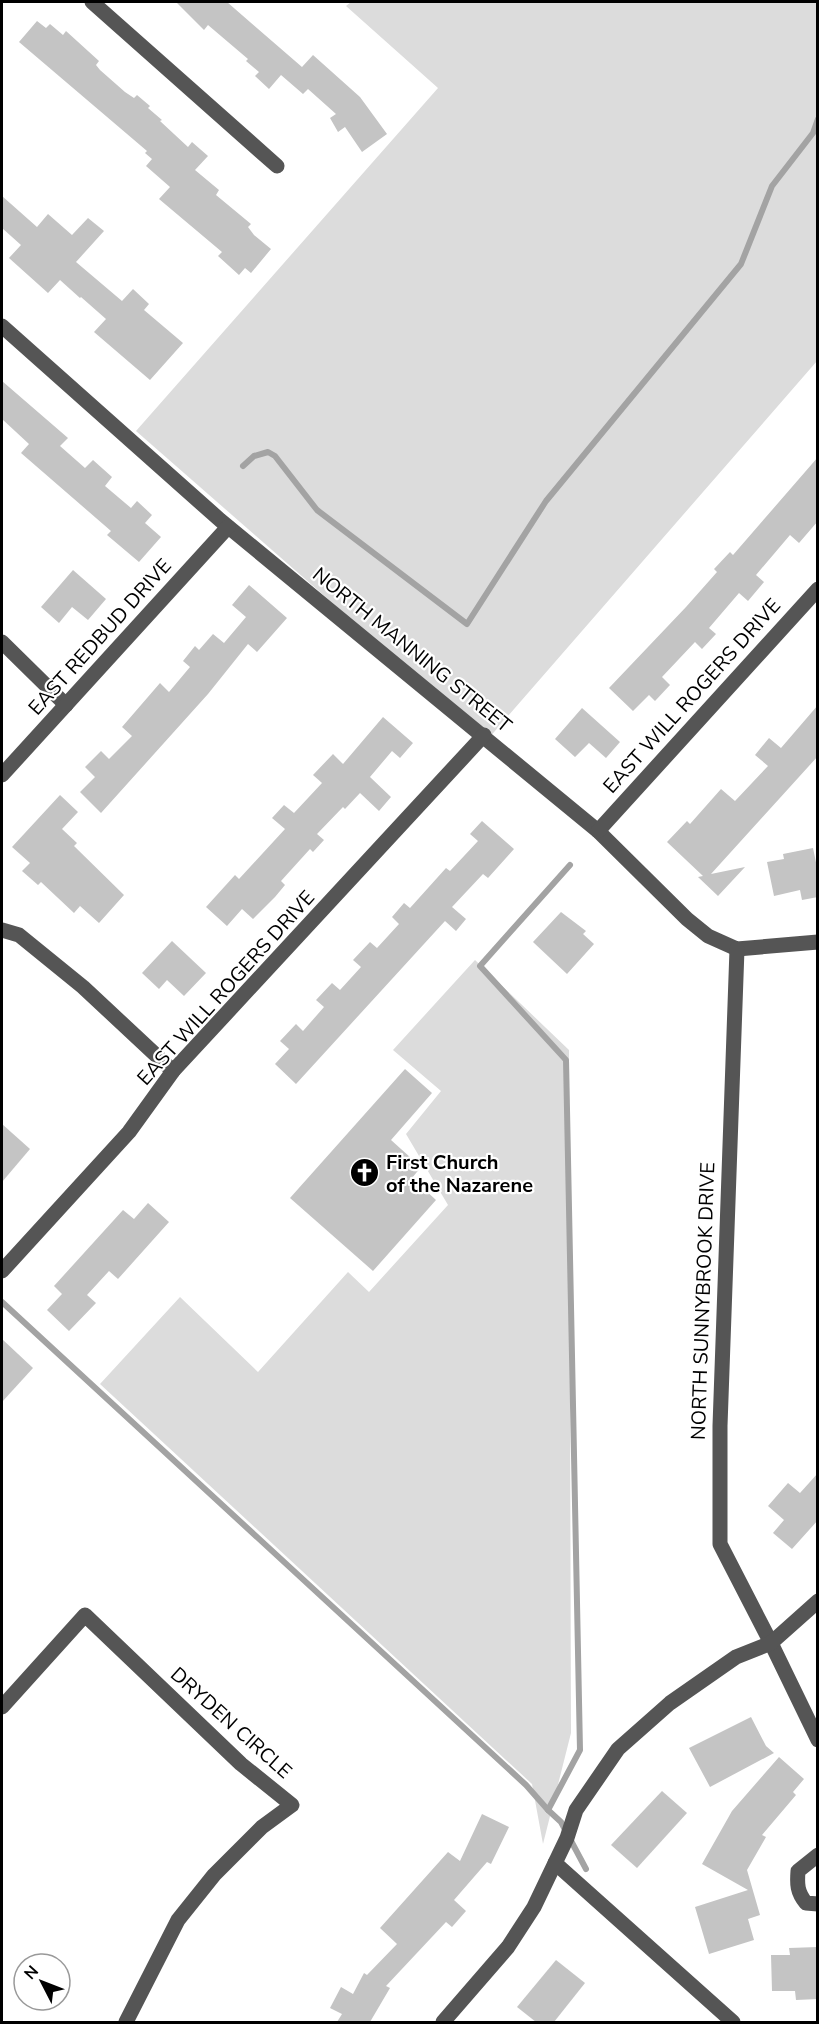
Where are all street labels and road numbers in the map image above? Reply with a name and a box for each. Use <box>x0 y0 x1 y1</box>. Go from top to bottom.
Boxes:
street label: EAST REDBUD DRIVE <box>22 553 178 721</box>
street label: NORTH MANNING STREET <box>307 561 517 739</box>
street label: EAST WILL ROGERS DRIVE <box>597 593 787 799</box>
street label: EAST WILL ROGERS DRIVE <box>131 885 321 1091</box>
street label: NORTH SUNNYBROOK DRIVE <box>685 1162 721 1440</box>
street label: DRYDEN CIRCLE <box>165 1661 297 1785</box>

